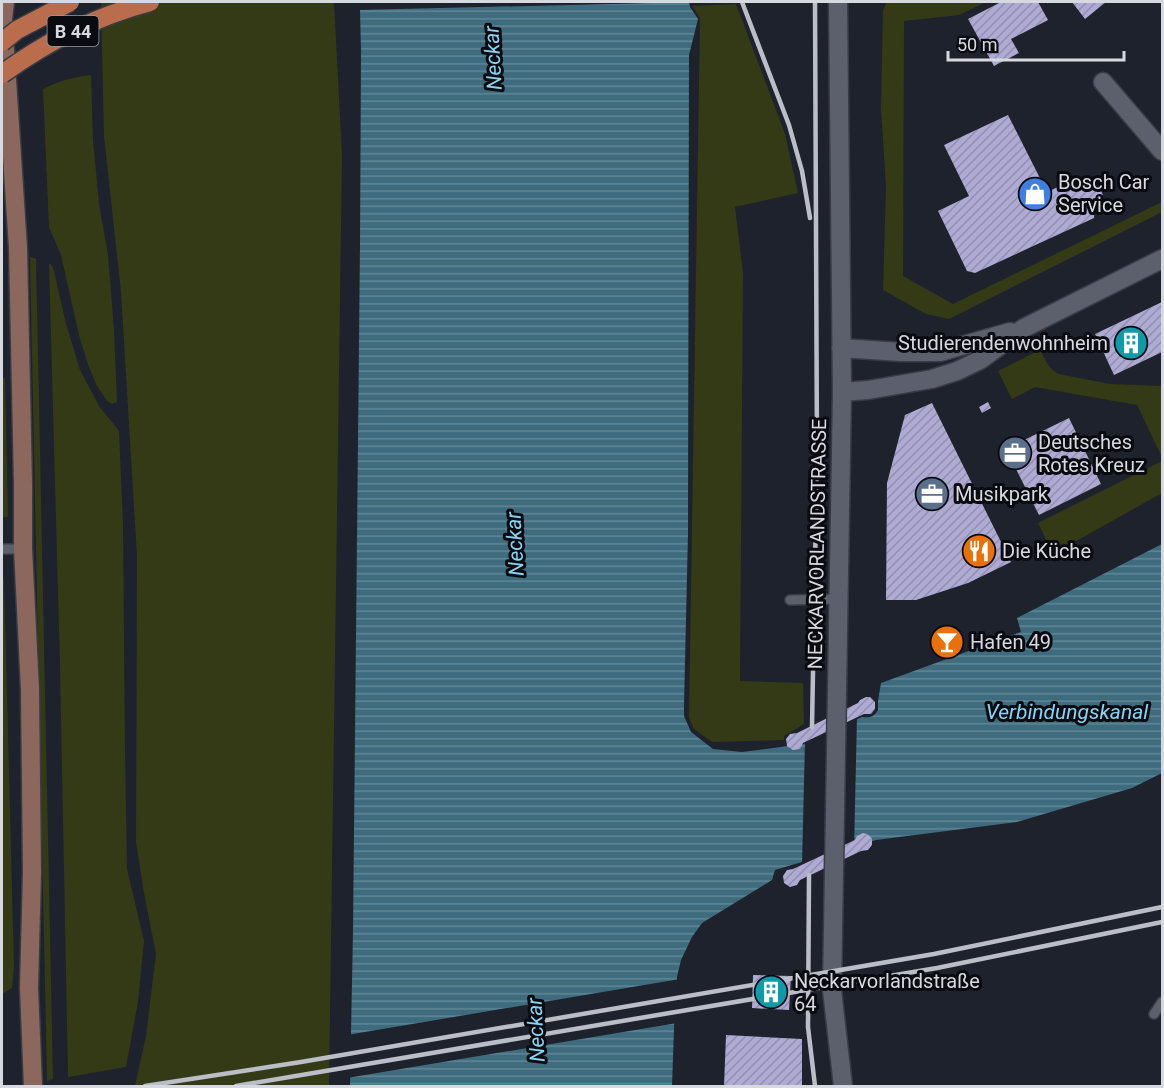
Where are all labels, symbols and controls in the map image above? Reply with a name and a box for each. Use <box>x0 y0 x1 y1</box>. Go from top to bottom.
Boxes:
road number: B 44 <box>48 16 98 46</box>
water label: Neckar <box>479 24 507 91</box>
scale bar <box>948 24 1124 62</box>
text: 50 m <box>957 34 997 55</box>
place label: Bosch Car Service <box>1058 170 1150 217</box>
shop icon: Bosch Car Service <box>1017 176 1053 212</box>
building icon: Studierendenwohnheim <box>1113 325 1149 361</box>
place label: Studierendenwohnheim <box>898 331 1108 355</box>
street label: NECKARVORLANDSTRASSE <box>803 418 831 670</box>
place label: Deutsches Rotes Kreuz <box>1038 430 1145 477</box>
office icon: Deutsches Rotes Kreuz <box>997 435 1033 471</box>
office icon: Musikpark <box>914 476 950 512</box>
place label: Musikpark <box>955 482 1049 506</box>
water label: Neckar <box>501 510 529 577</box>
restaurant icon: Die Küche <box>961 533 997 569</box>
place label: Die Küche <box>1002 539 1091 563</box>
bar icon: Hafen 49 <box>929 624 965 660</box>
place label: Hafen 49 <box>970 630 1051 654</box>
water label: Verbindungskanal <box>986 700 1149 724</box>
place label: Neckarvorlandstraße 64 <box>794 969 980 1016</box>
building icon: Neckarvorlandstraße 64 <box>753 974 789 1010</box>
water label: Neckar <box>522 996 550 1063</box>

